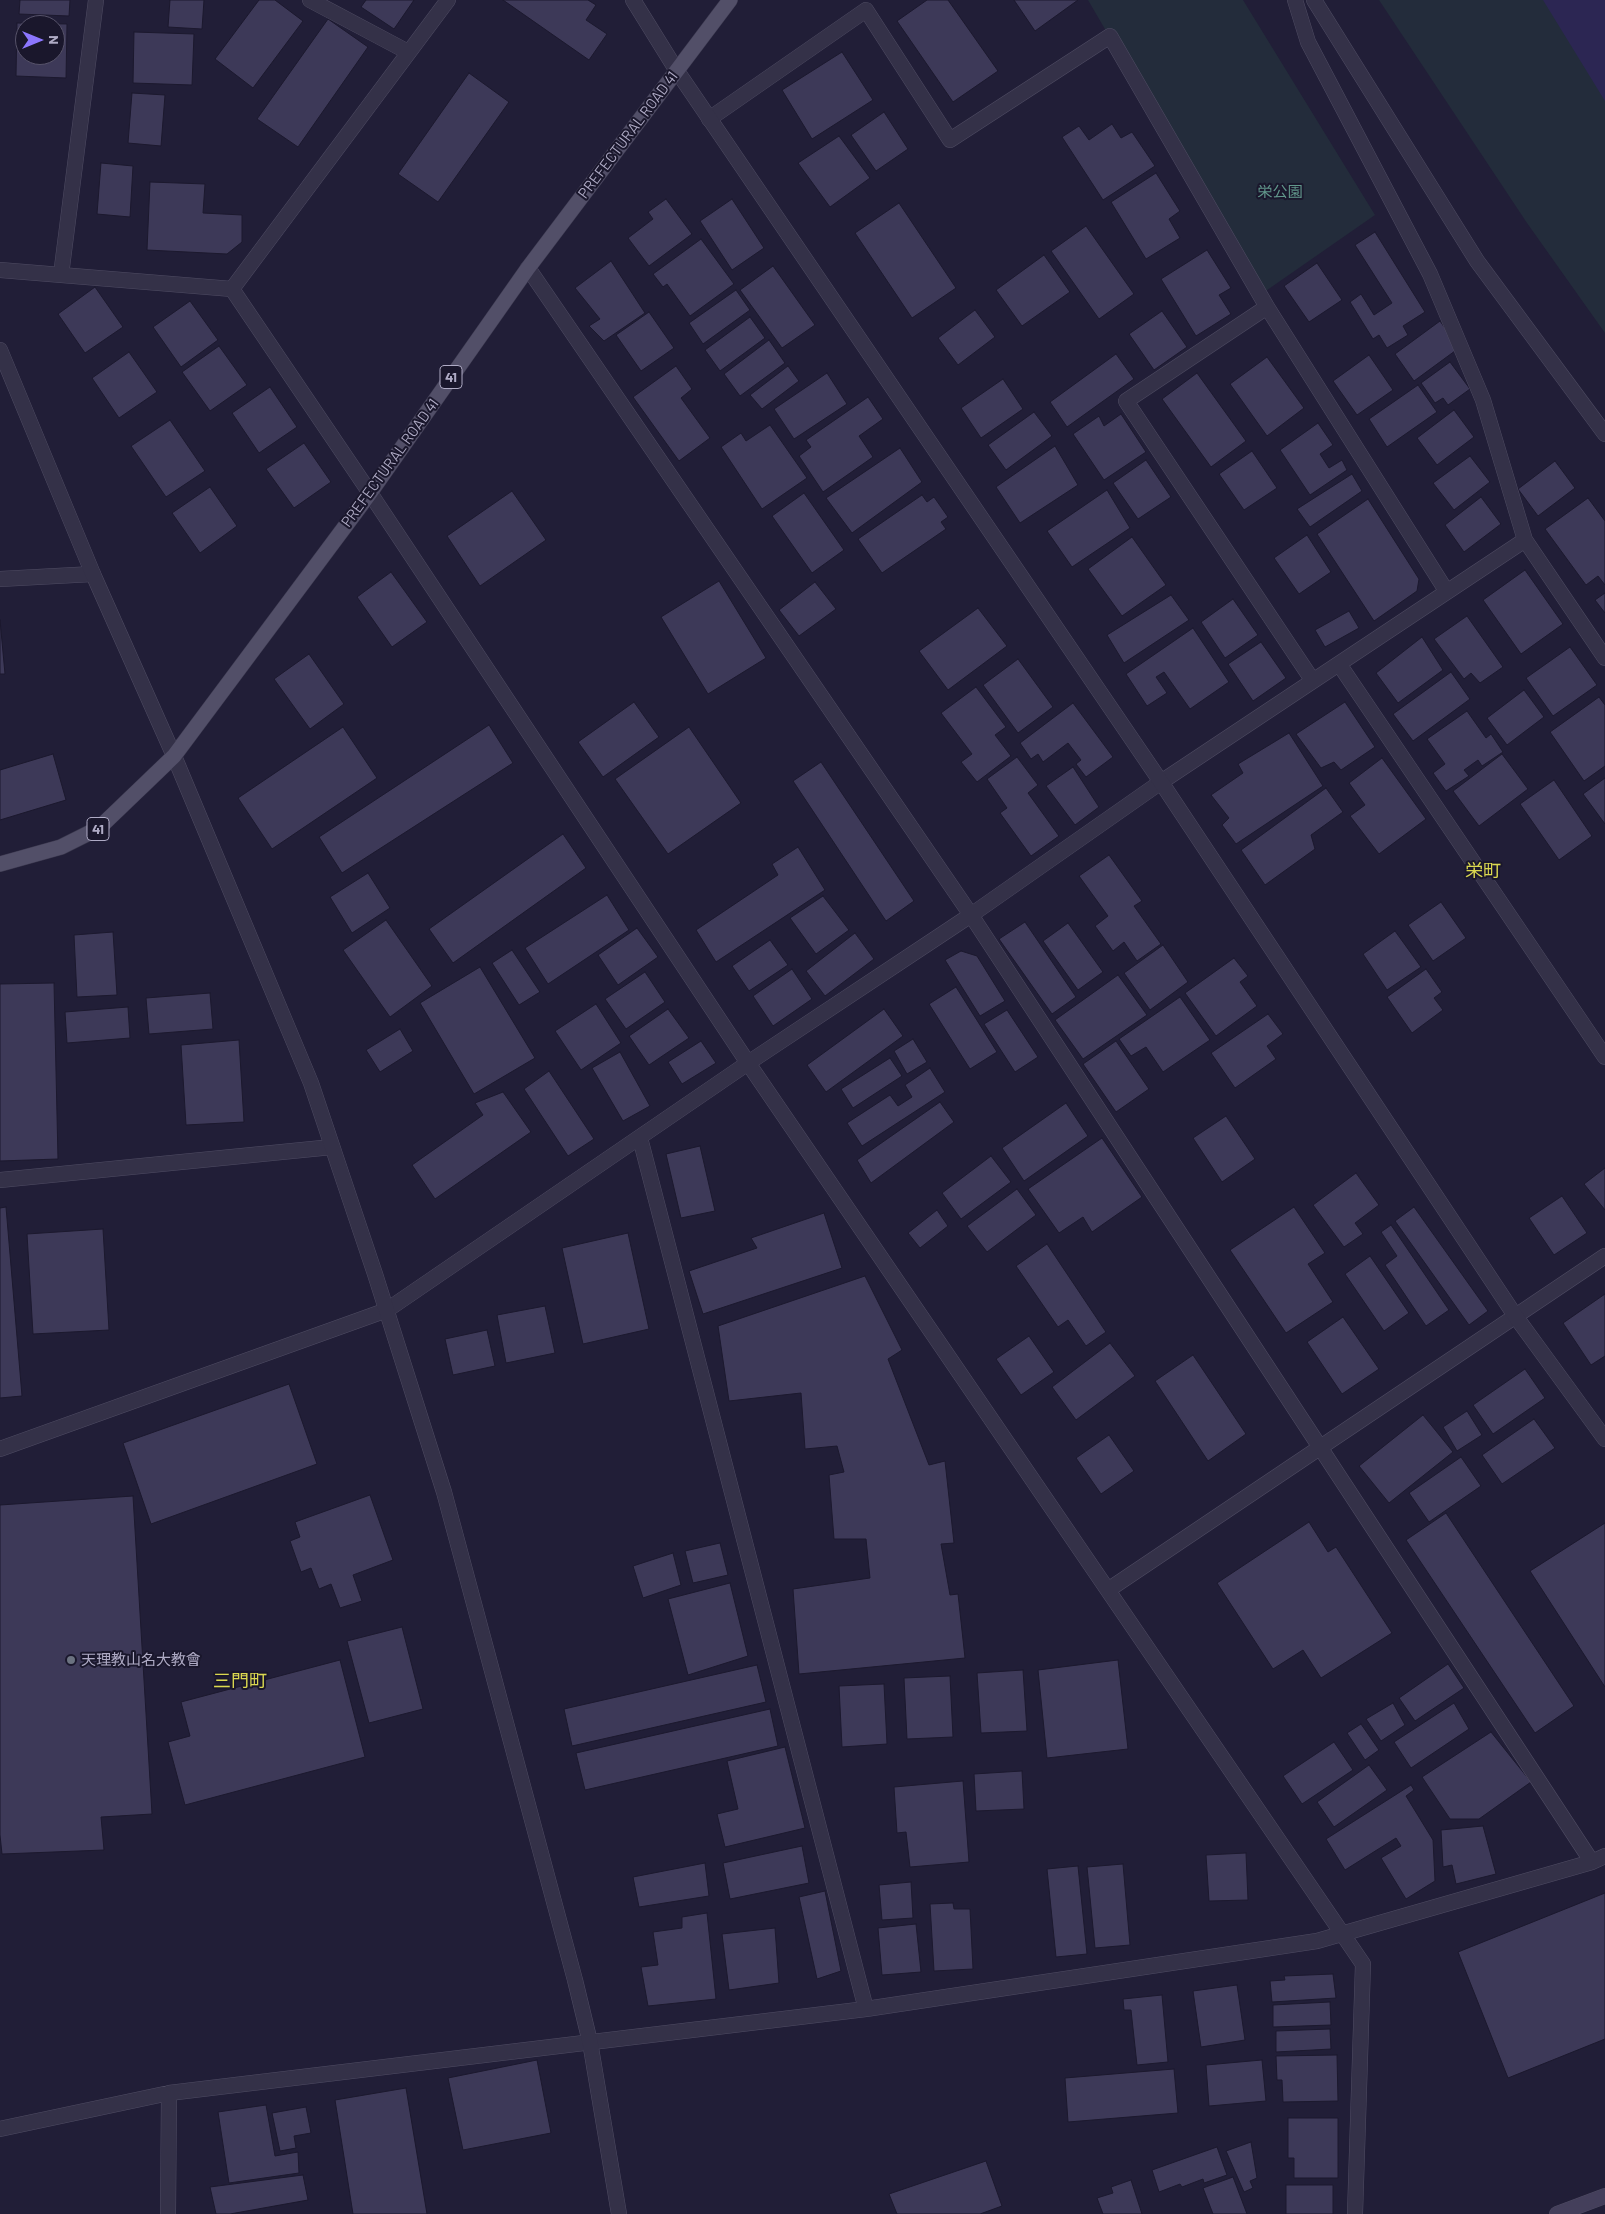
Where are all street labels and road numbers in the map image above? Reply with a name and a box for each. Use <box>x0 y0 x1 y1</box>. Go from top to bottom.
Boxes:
street label: PREFECTURAL ROAD 41 <box>574 68 682 202</box>
road number: 41 <box>440 366 462 388</box>
street label: PREFECTURAL ROAD 41 <box>337 395 443 531</box>
road number: 41 <box>87 818 109 841</box>

